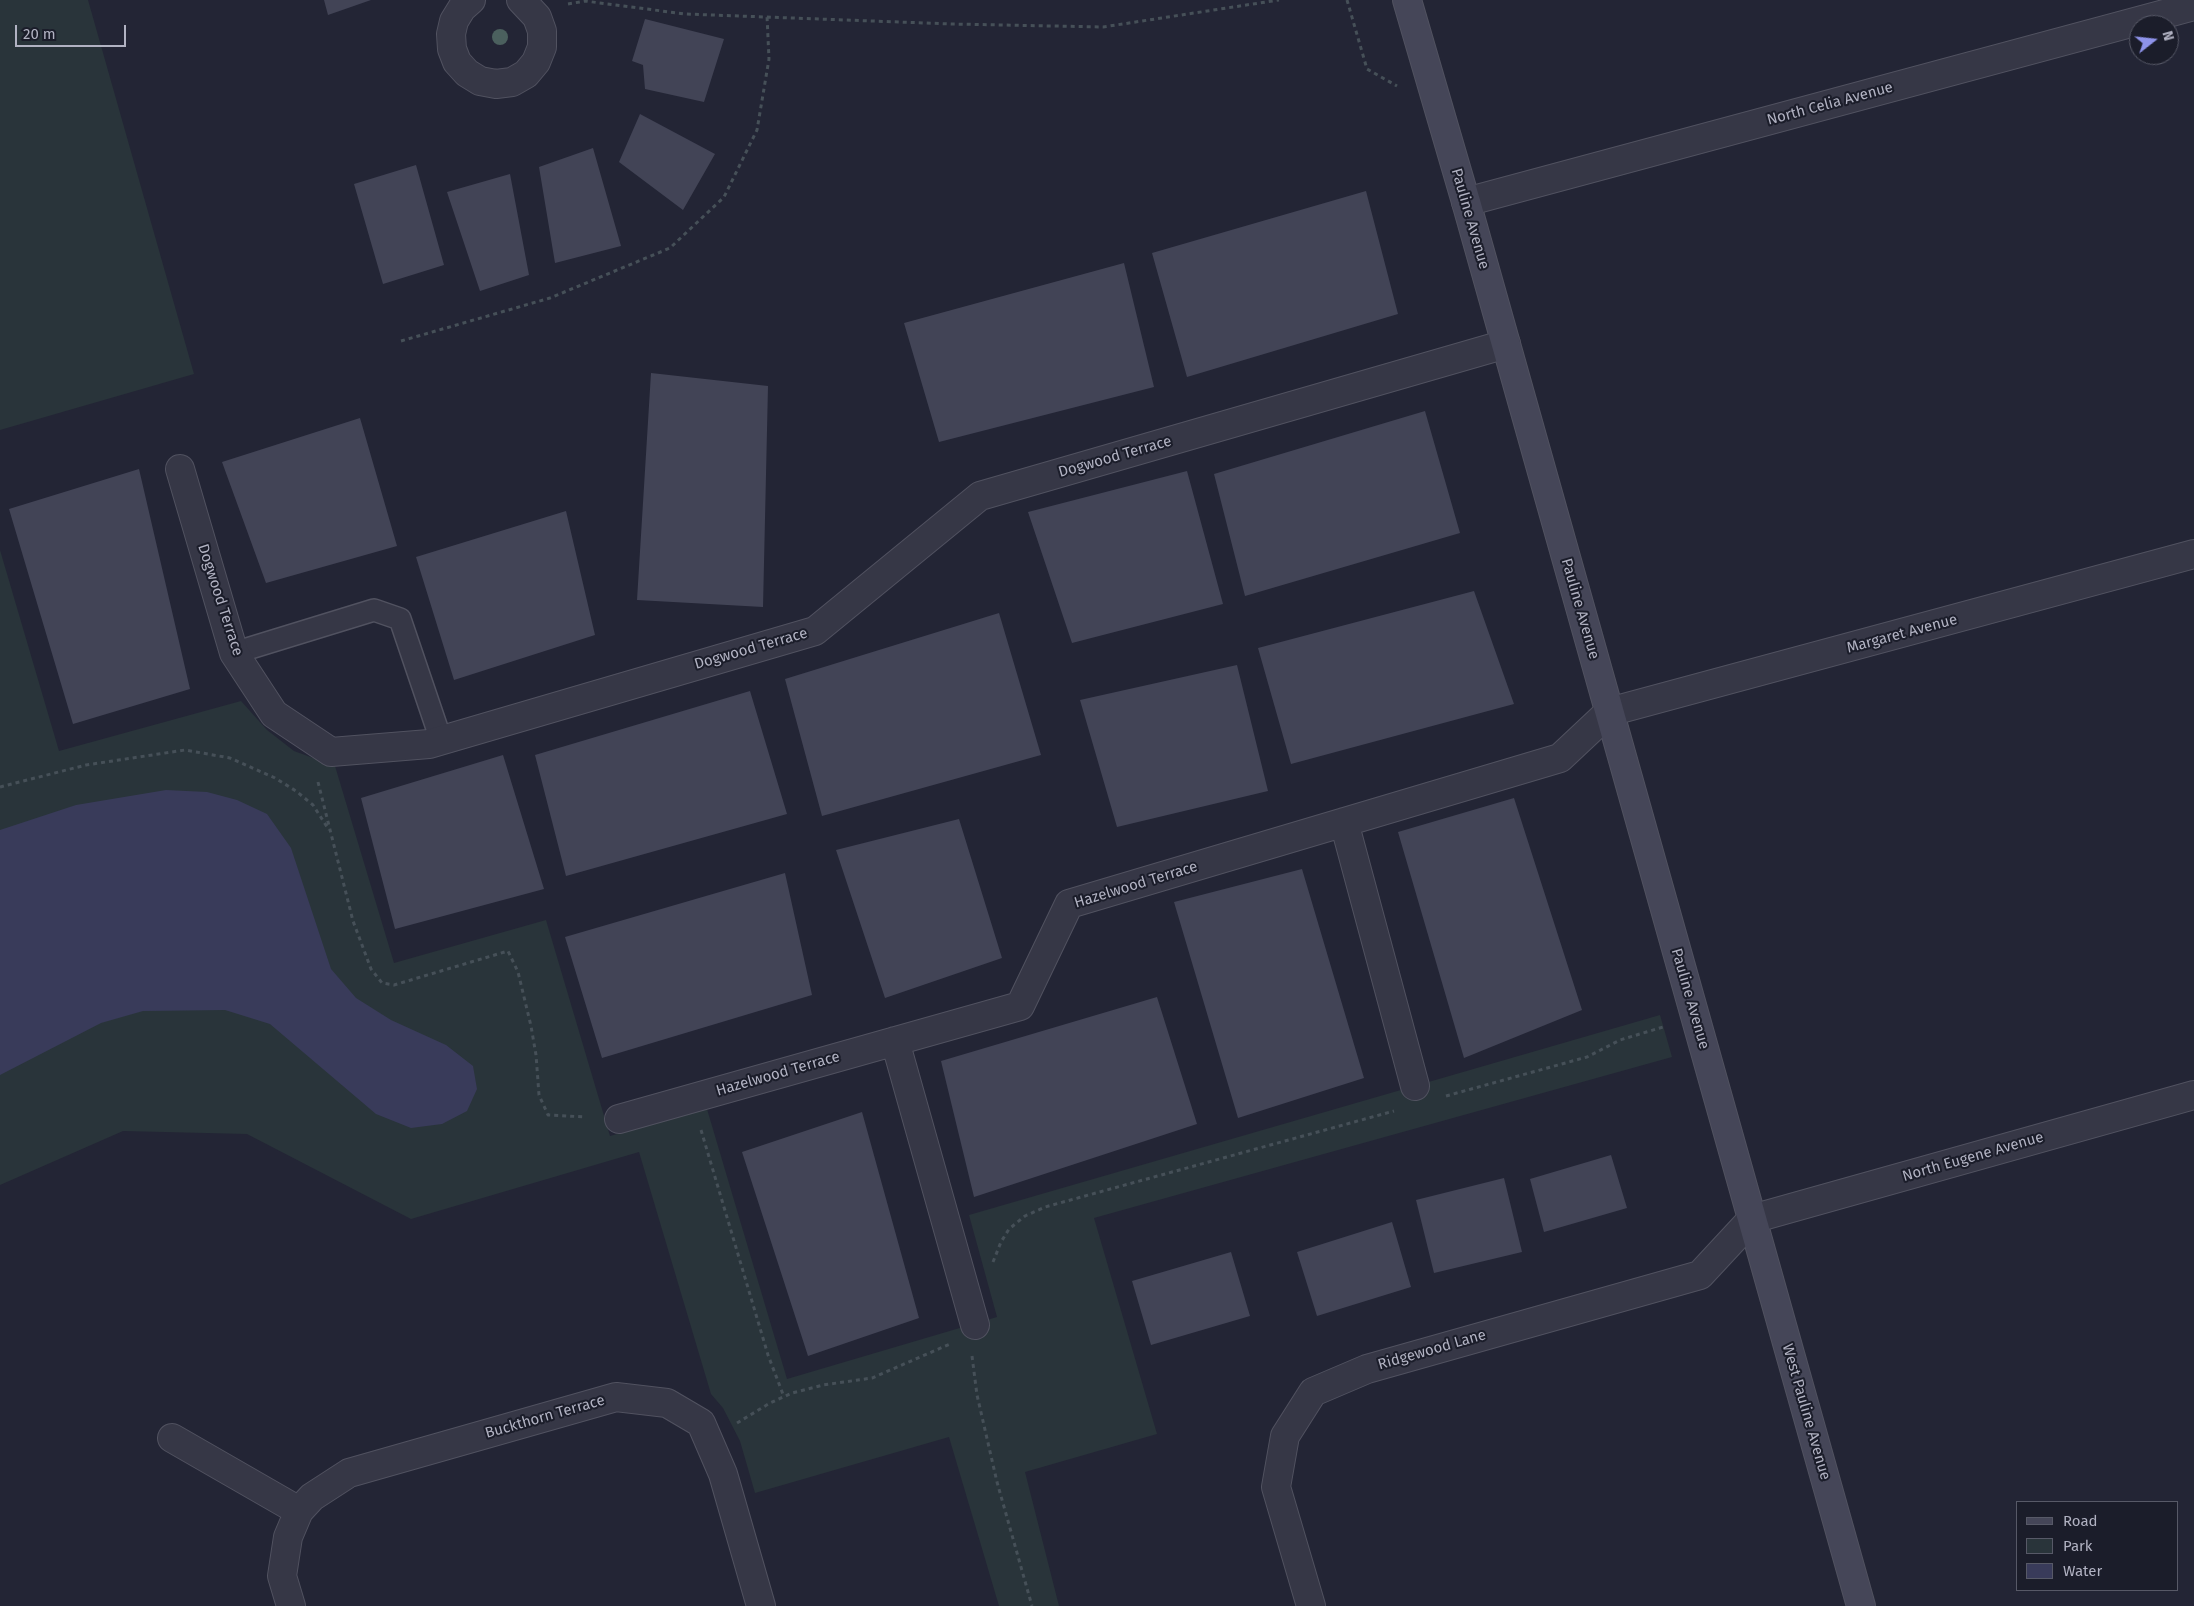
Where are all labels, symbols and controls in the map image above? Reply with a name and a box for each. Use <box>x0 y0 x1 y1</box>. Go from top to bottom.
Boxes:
scale bar <box>18 15 129 47</box>
north arrow <box>2129 15 2179 65</box>
text: 20 m <box>23 25 56 43</box>
text: N <box>2158 29 2177 43</box>
street label: North Celia Avenue <box>1765 79 1895 129</box>
street label: Pauline Avenue <box>1447 166 1493 272</box>
street label: Dogwood Terrace <box>1056 432 1174 482</box>
street label: Dogwood Terrace <box>193 542 247 658</box>
street label: Pauline Avenue <box>1557 556 1603 662</box>
street label: Margaret Avenue <box>1845 611 1959 657</box>
street label: Dogwood Terrace <box>692 624 810 674</box>
street label: Hazelwood Terrace <box>1072 858 1200 912</box>
street label: Pauline Avenue <box>1667 946 1713 1052</box>
street label: Hazelwood Terrace <box>714 1048 842 1100</box>
street label: North Eugene Avenue <box>1900 1128 2046 1186</box>
street label: Ridgewood Lane <box>1376 1326 1488 1374</box>
street label: West Pauline Avenue <box>1778 1342 1834 1482</box>
street label: Buckthorn Terrace <box>483 1391 607 1443</box>
legend <box>2016 1501 2179 1591</box>
text: Road <box>2063 1512 2098 1530</box>
text: Park <box>2063 1537 2093 1555</box>
text: Water <box>2063 1562 2102 1580</box>

